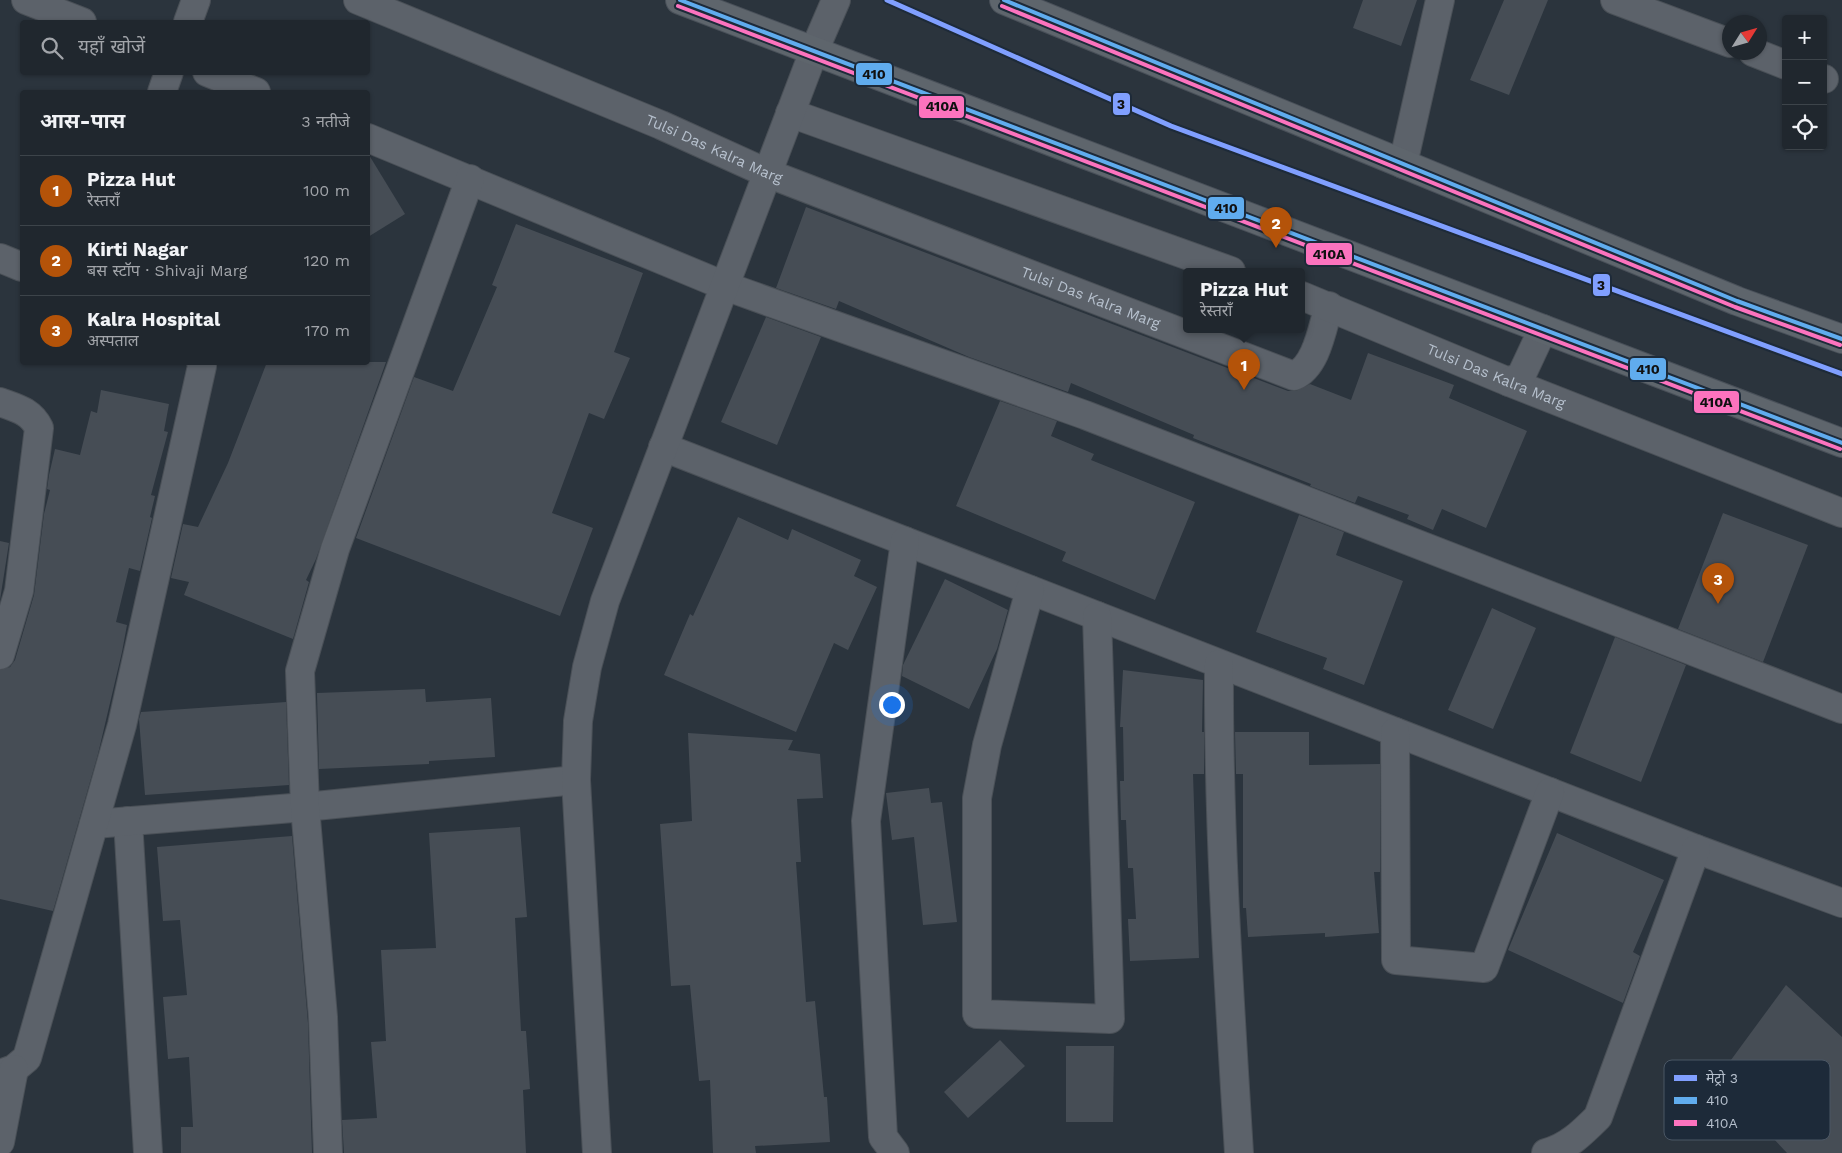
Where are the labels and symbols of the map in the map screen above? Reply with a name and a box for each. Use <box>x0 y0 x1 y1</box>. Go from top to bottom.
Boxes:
north arrow <box>1722 15 1767 60</box>
line badge: 410 <box>855 62 893 86</box>
text: 410 <box>862 66 886 82</box>
line badge: 3 <box>1112 92 1131 116</box>
line badge: 410A <box>918 95 965 119</box>
text: 3 <box>1117 96 1125 112</box>
text: 410A <box>925 98 959 114</box>
street label: Tulsi Das Kalra Marg <box>643 111 785 187</box>
line badge: 410 <box>1207 196 1245 220</box>
text: 410 <box>1214 200 1238 216</box>
pin: 2 <box>1260 207 1292 248</box>
line badge: 410A <box>1305 242 1353 266</box>
text: 410A <box>1312 246 1346 262</box>
street label: Tulsi Das Kalra Marg <box>1018 263 1163 333</box>
line badge: 3 <box>1592 273 1611 297</box>
text: 3 <box>1597 277 1605 293</box>
street label: Tulsi Das Kalra Marg <box>1424 340 1568 412</box>
pin: 1 <box>1228 349 1260 390</box>
line badge: 410 <box>1629 357 1667 381</box>
text: 410 <box>1636 361 1660 377</box>
line badge: 410A <box>1693 390 1740 414</box>
text: 410A <box>1699 394 1733 410</box>
pin: 3 <box>1702 563 1734 604</box>
your location <box>879 692 905 718</box>
legend <box>1664 1060 1830 1140</box>
text: मेट्रो 3 <box>1706 1069 1738 1087</box>
text: 410 <box>1706 1092 1729 1108</box>
text: 410A <box>1706 1115 1738 1131</box>

